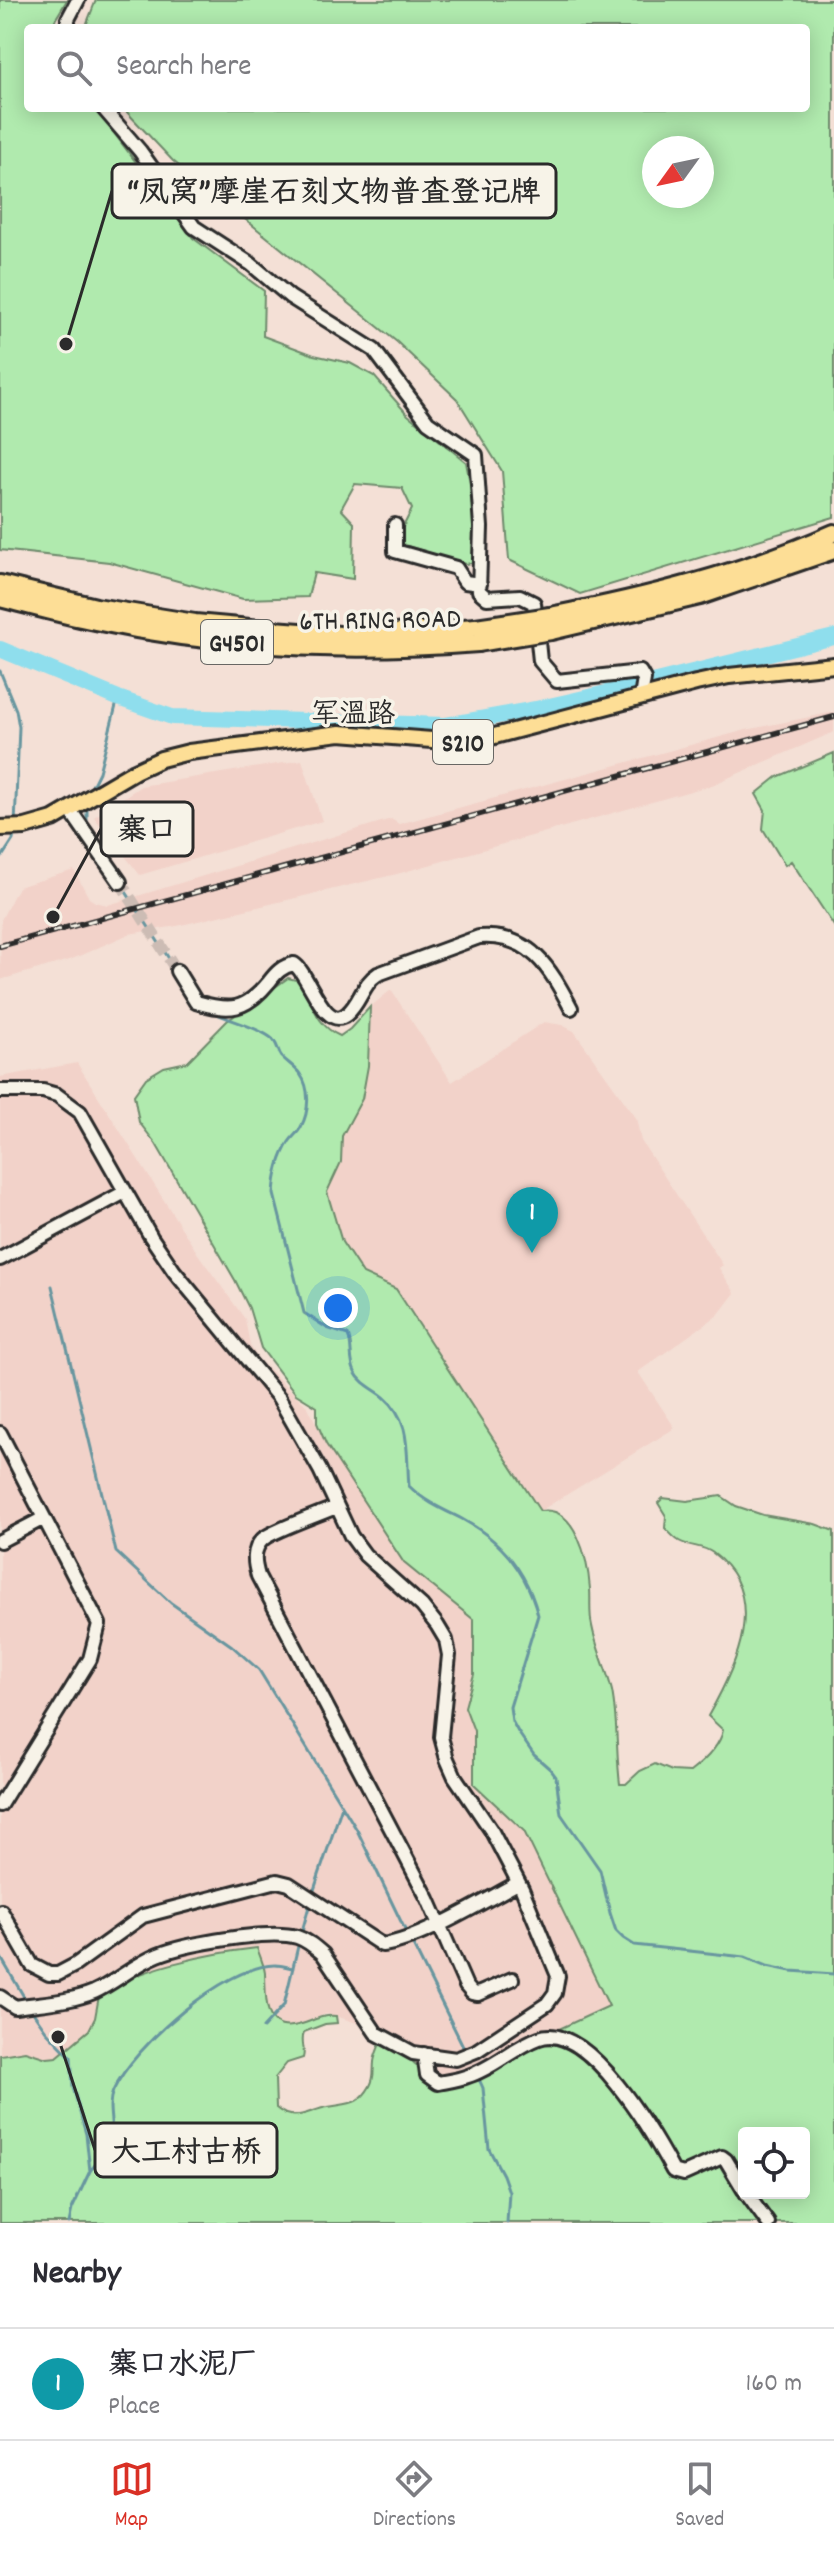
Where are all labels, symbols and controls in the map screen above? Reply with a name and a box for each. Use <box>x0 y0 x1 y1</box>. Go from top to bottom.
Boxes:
search box <box>24 24 810 112</box>
icon: search <box>52 46 96 90</box>
text: Search here <box>116 47 252 90</box>
north arrow <box>642 136 714 208</box>
callout: “凤窝”摩崖石刻文物普查登记牌 <box>112 164 556 218</box>
text: “凤窝”摩崖石刻文物普查登记牌 <box>128 174 540 217</box>
street label: 6TH RING ROAD <box>299 602 461 644</box>
road number: G4501 <box>201 620 273 664</box>
street label: 军温路 <box>311 697 395 737</box>
road number: S210 <box>433 720 493 764</box>
callout: 寨口 <box>101 802 193 856</box>
text: 寨口 <box>117 812 177 855</box>
pin: 1 <box>506 1187 558 1253</box>
your location <box>318 1288 358 1328</box>
callout: 大工村古桥 <box>95 2123 277 2177</box>
map controls <box>738 2127 810 2199</box>
button: locate <box>738 2127 810 2199</box>
text: 大工村古桥 <box>111 2134 261 2177</box>
text: Nearby <box>32 2251 121 2300</box>
text: 寨口水泥厂 <box>108 2346 258 2389</box>
text: 1 <box>55 2366 61 2403</box>
text: 160 m <box>746 2366 802 2403</box>
text: Place <box>108 2389 160 2426</box>
tab: Map <box>110 2457 154 2536</box>
tab: Directions <box>373 2457 456 2536</box>
tab: Saved <box>675 2457 724 2536</box>

